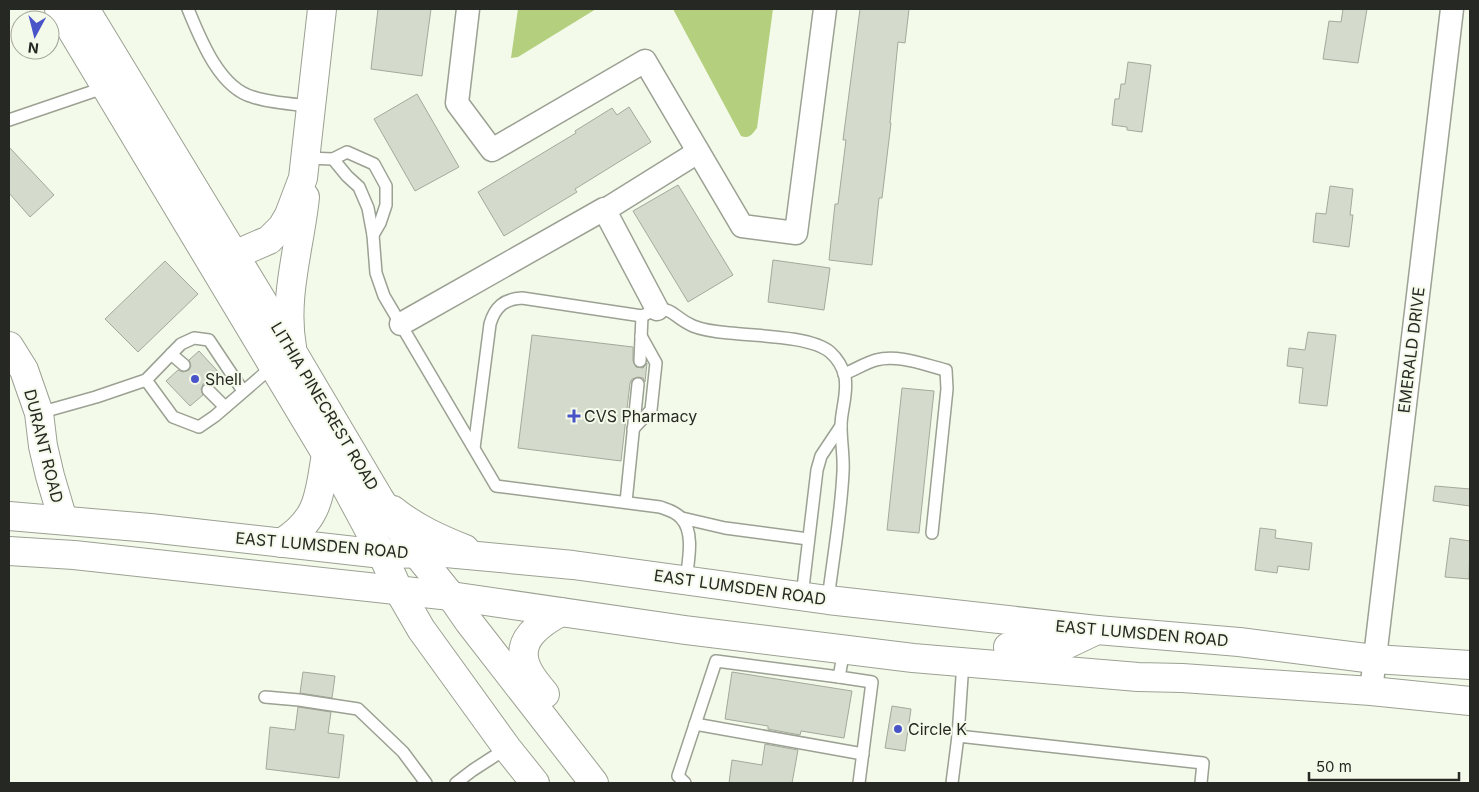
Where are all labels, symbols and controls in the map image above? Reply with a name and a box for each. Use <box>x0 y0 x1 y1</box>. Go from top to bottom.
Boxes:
north arrow <box>10 10 60 60</box>
text: N <box>27 39 40 57</box>
street label: EMERALD DRIVE <box>1393 286 1429 414</box>
street label: LITHIA PINECREST ROAD <box>267 318 383 494</box>
place label: Shell <box>205 369 242 389</box>
marker: Shell <box>189 373 201 385</box>
street label: DURANT ROAD <box>20 387 68 505</box>
place label: CVS Pharmacy <box>584 406 697 426</box>
marker: CVS Pharmacy <box>568 410 580 422</box>
street label: EAST LUMSDEN ROAD <box>235 527 409 563</box>
street label: EAST LUMSDEN ROAD <box>653 565 827 609</box>
street label: EAST LUMSDEN ROAD <box>1055 615 1229 651</box>
place label: Circle K <box>908 719 967 739</box>
marker: Circle K <box>892 723 904 735</box>
scale bar <box>1309 750 1459 782</box>
text: 50 m <box>1316 757 1352 776</box>

